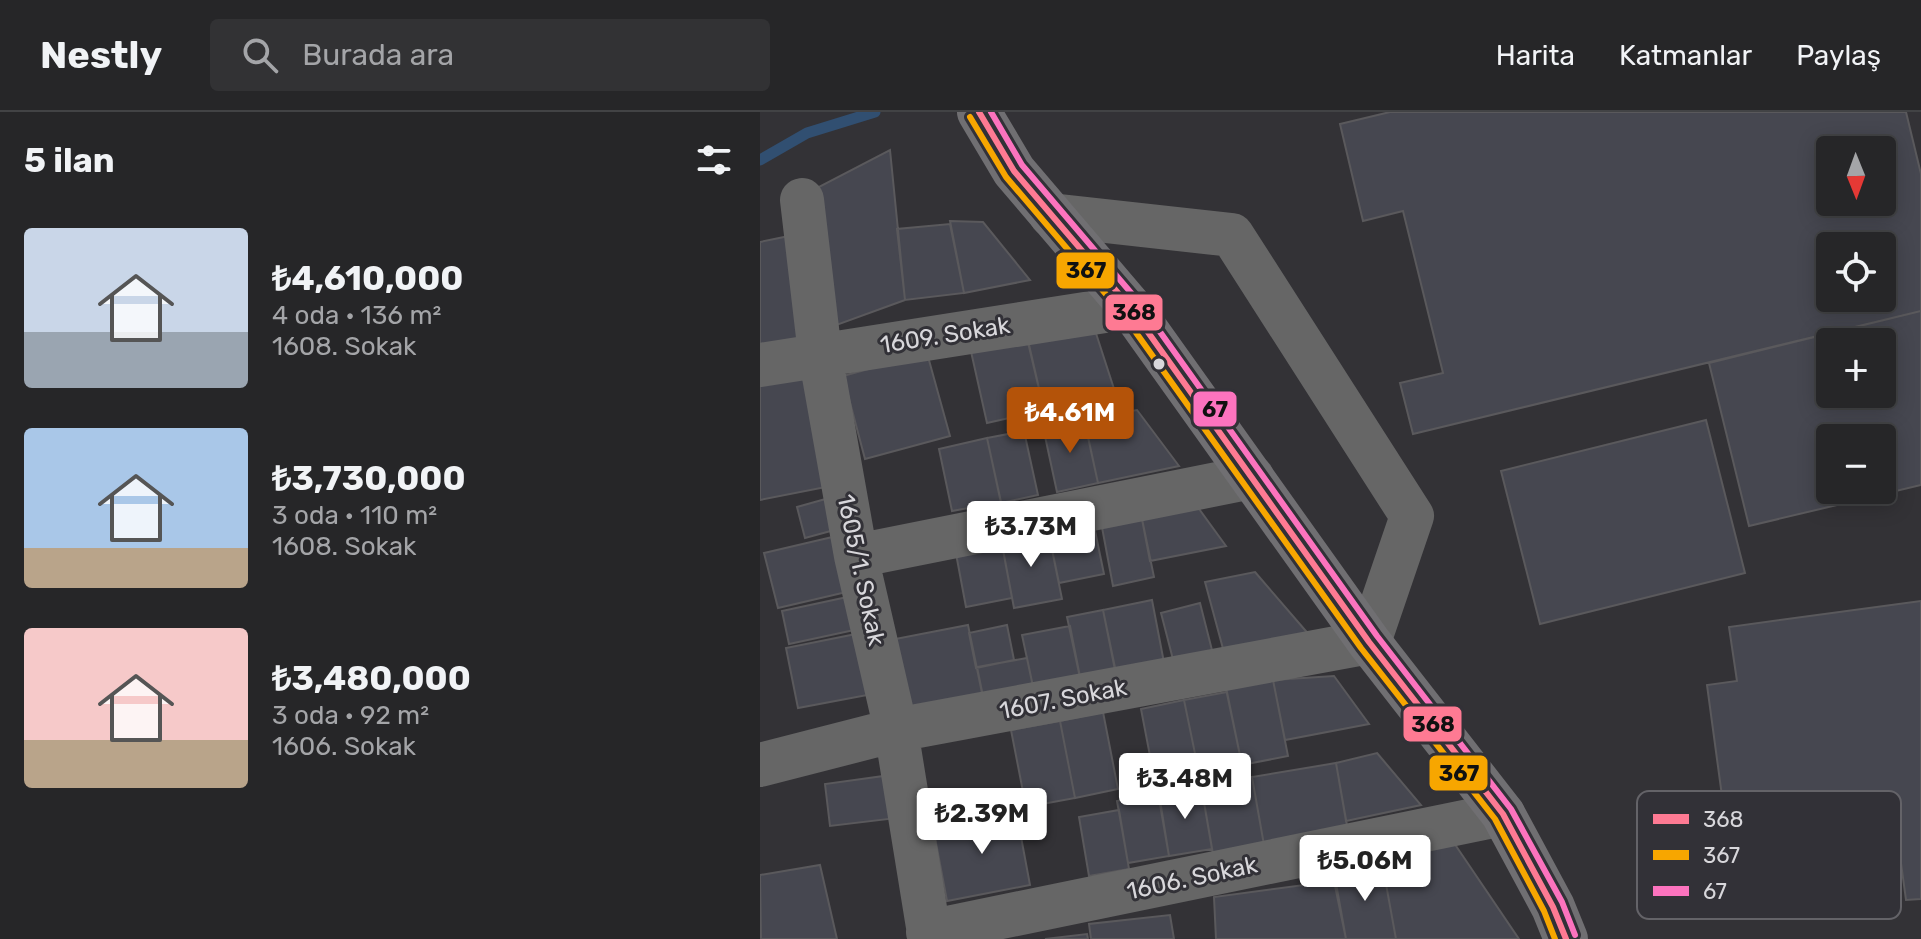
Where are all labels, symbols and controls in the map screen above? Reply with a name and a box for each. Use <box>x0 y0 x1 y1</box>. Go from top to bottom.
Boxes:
search box <box>210 19 770 91</box>
text: Nestly <box>40 32 162 78</box>
icon: search <box>238 33 282 77</box>
text: Burada ara <box>302 37 454 73</box>
text: Harita <box>1496 39 1575 72</box>
text: Katmanlar <box>1619 39 1752 72</box>
text: Paylaş <box>1796 39 1881 72</box>
north arrow <box>1816 136 1896 216</box>
map controls <box>1816 136 1896 504</box>
icon: filters <box>692 138 736 182</box>
text: 5 ilan <box>24 140 115 181</box>
button: locate <box>1816 232 1896 312</box>
line badge: 367 <box>1055 251 1116 290</box>
text: 367 <box>1066 257 1107 284</box>
text: ₺4,610,000 <box>272 258 463 299</box>
icon: home <box>88 260 184 356</box>
line badge: 368 <box>1104 293 1164 332</box>
text: 368 <box>1112 299 1156 326</box>
text: 4 oda · 136 m² <box>272 300 441 331</box>
street label: 1609. Sokak <box>878 311 1013 359</box>
button: + <box>1816 328 1896 408</box>
text: 1608. Sokak <box>272 331 417 362</box>
unlabelled marker <box>1151 356 1167 372</box>
pin: ₺4.61M <box>1005 387 1135 455</box>
line badge: 67 <box>1192 390 1238 428</box>
text: 67 <box>1202 396 1228 423</box>
text: ₺4.61M <box>1025 397 1115 428</box>
button: − <box>1816 424 1896 504</box>
text: ₺3,730,000 <box>272 458 466 499</box>
icon: home <box>88 460 184 556</box>
street label: 1605/1. Sokak <box>831 492 891 649</box>
text: 3 oda · 110 m² <box>272 500 437 531</box>
pin: ₺3.73M <box>966 501 1096 569</box>
text: ₺3.73M <box>985 511 1077 542</box>
text: 1608. Sokak <box>272 531 417 562</box>
text: ₺3,480,000 <box>272 658 471 699</box>
icon: home <box>88 660 184 756</box>
street label: 1607. Sokak <box>997 673 1130 725</box>
text: 3 oda · 92 m² <box>272 700 429 731</box>
line badge: 368 <box>1402 705 1463 743</box>
text: 368 <box>1411 711 1455 738</box>
text: 1606. Sokak <box>272 731 416 762</box>
pin: ₺3.48M <box>1120 753 1250 821</box>
line badge: 367 <box>1428 754 1489 792</box>
text: 367 <box>1439 760 1480 787</box>
text: ₺3.48M <box>1137 763 1233 794</box>
pin: ₺2.39M <box>917 788 1047 856</box>
legend <box>1637 791 1901 919</box>
text: ₺2.39M <box>935 798 1029 829</box>
text: 368 <box>1703 806 1743 833</box>
pin: ₺5.06M <box>1300 835 1430 903</box>
text: 367 <box>1703 842 1740 869</box>
text: ₺5.06M <box>1318 845 1412 876</box>
street label: 1606. Sokak <box>1124 850 1260 906</box>
text: 67 <box>1703 878 1727 905</box>

